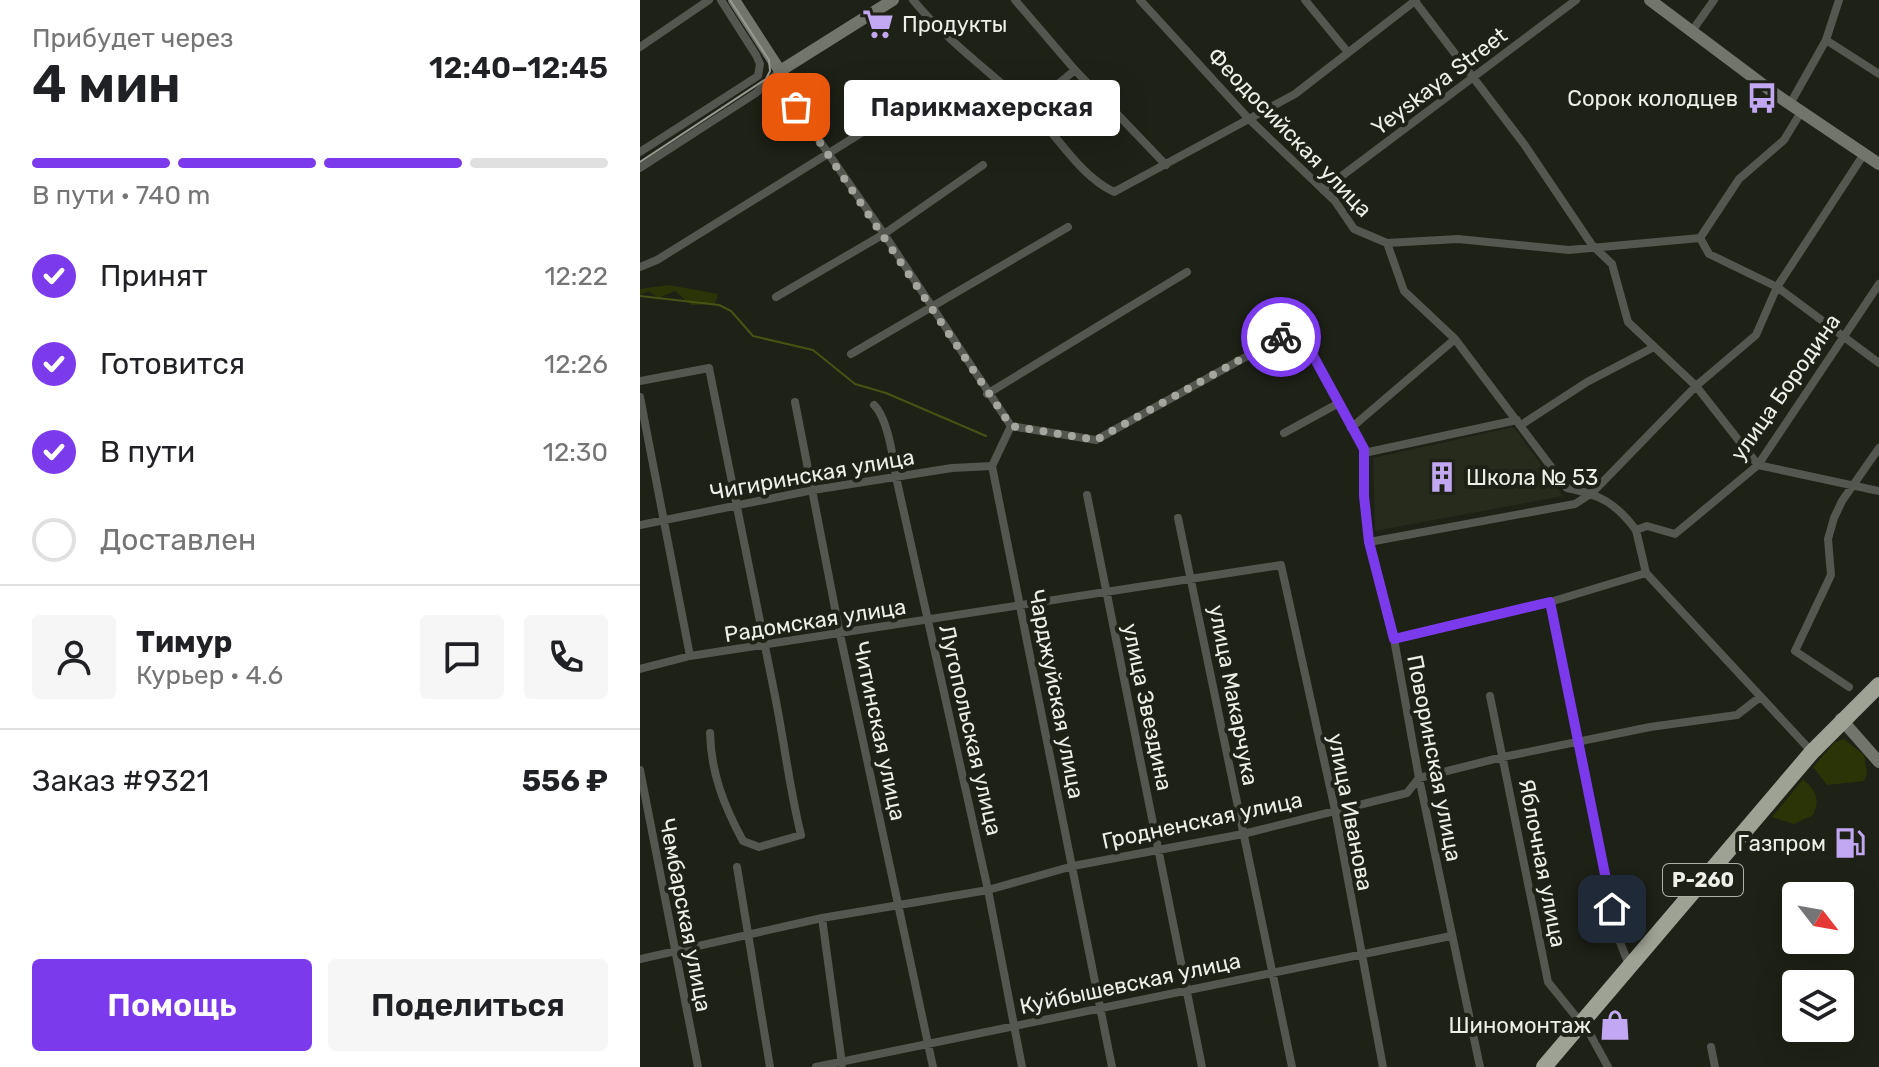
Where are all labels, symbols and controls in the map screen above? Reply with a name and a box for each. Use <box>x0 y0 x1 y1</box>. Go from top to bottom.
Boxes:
supermarket icon: Продукты <box>861 7 895 41</box>
place label: Продукты <box>902 11 1007 38</box>
street label: Yeyskaya Street <box>1366 21 1513 141</box>
text: Прибудет через <box>32 23 233 54</box>
street label: Феодосийская улица <box>1202 42 1378 223</box>
text: 12:40–12:45 <box>429 50 608 86</box>
text: 4 мин <box>32 53 181 115</box>
pin <box>762 73 830 141</box>
callout: Парикмахерская <box>844 79 1120 135</box>
bus stop icon: Сорок колодцев <box>1745 81 1779 115</box>
icon: bag <box>774 85 818 129</box>
place label: Сорок колодцев <box>1567 85 1738 112</box>
text: Парикмахерская <box>871 92 1093 123</box>
text: В пути · 740 m <box>32 180 210 211</box>
icon: check <box>32 254 76 298</box>
text: Принят <box>100 258 208 294</box>
text: 12:22 <box>544 261 608 292</box>
courier <box>1241 297 1321 377</box>
street label: улица Бородина <box>1725 309 1846 466</box>
icon: bike <box>1259 315 1303 359</box>
icon: check <box>32 342 76 386</box>
text: Готовится <box>100 346 245 382</box>
text: 12:26 <box>544 349 608 380</box>
icon: check <box>32 430 76 474</box>
text: В пути <box>100 434 195 470</box>
text: 12:30 <box>543 437 608 468</box>
street label: Чигиринская улица <box>708 443 917 506</box>
building icon: Школа № 53 <box>1425 460 1459 494</box>
place label: Школа № 53 <box>1466 464 1598 491</box>
text: Доставлен <box>100 522 256 558</box>
street label: Чарджуйская улица <box>1023 587 1090 801</box>
street label: Радомская улица <box>722 593 908 648</box>
street label: улица Макарчука <box>1203 602 1264 788</box>
button: person <box>32 615 116 699</box>
button: chat <box>420 615 504 699</box>
button: phone <box>524 615 608 699</box>
street label: улица Звездина <box>1117 621 1178 793</box>
street label: Лугопольская улица <box>933 622 1008 838</box>
text: Тимур <box>136 624 232 660</box>
street label: Читинская улица <box>847 639 912 823</box>
street label: Поворинская улица <box>1401 652 1468 864</box>
text: Курьер · 4.6 <box>136 660 283 691</box>
street label: улица Иванова <box>1322 731 1379 893</box>
text: Заказ #9321 <box>32 763 209 799</box>
text: 556 ₽ <box>522 763 608 799</box>
street label: Яблочная улица <box>1513 777 1572 950</box>
street label: Гродненская улица <box>1099 786 1305 855</box>
street label: Чембарская улица <box>654 816 718 1014</box>
fuel station icon: Газпром <box>1833 826 1867 860</box>
place label: Газпром <box>1737 830 1826 857</box>
road number: Р-260 <box>1663 864 1743 896</box>
pin <box>1578 875 1646 943</box>
north arrow <box>1782 882 1854 954</box>
map controls <box>1782 882 1854 1042</box>
icon: home <box>1590 887 1634 931</box>
street label: Куйбышевская улица <box>1017 947 1243 1020</box>
button: Помощь <box>32 959 312 1051</box>
button: Поделиться <box>328 959 608 1051</box>
button: layers <box>1782 970 1854 1042</box>
shop icon: Шиномонтаж <box>1598 1008 1632 1042</box>
place label: Шиномонтаж <box>1448 1012 1591 1039</box>

